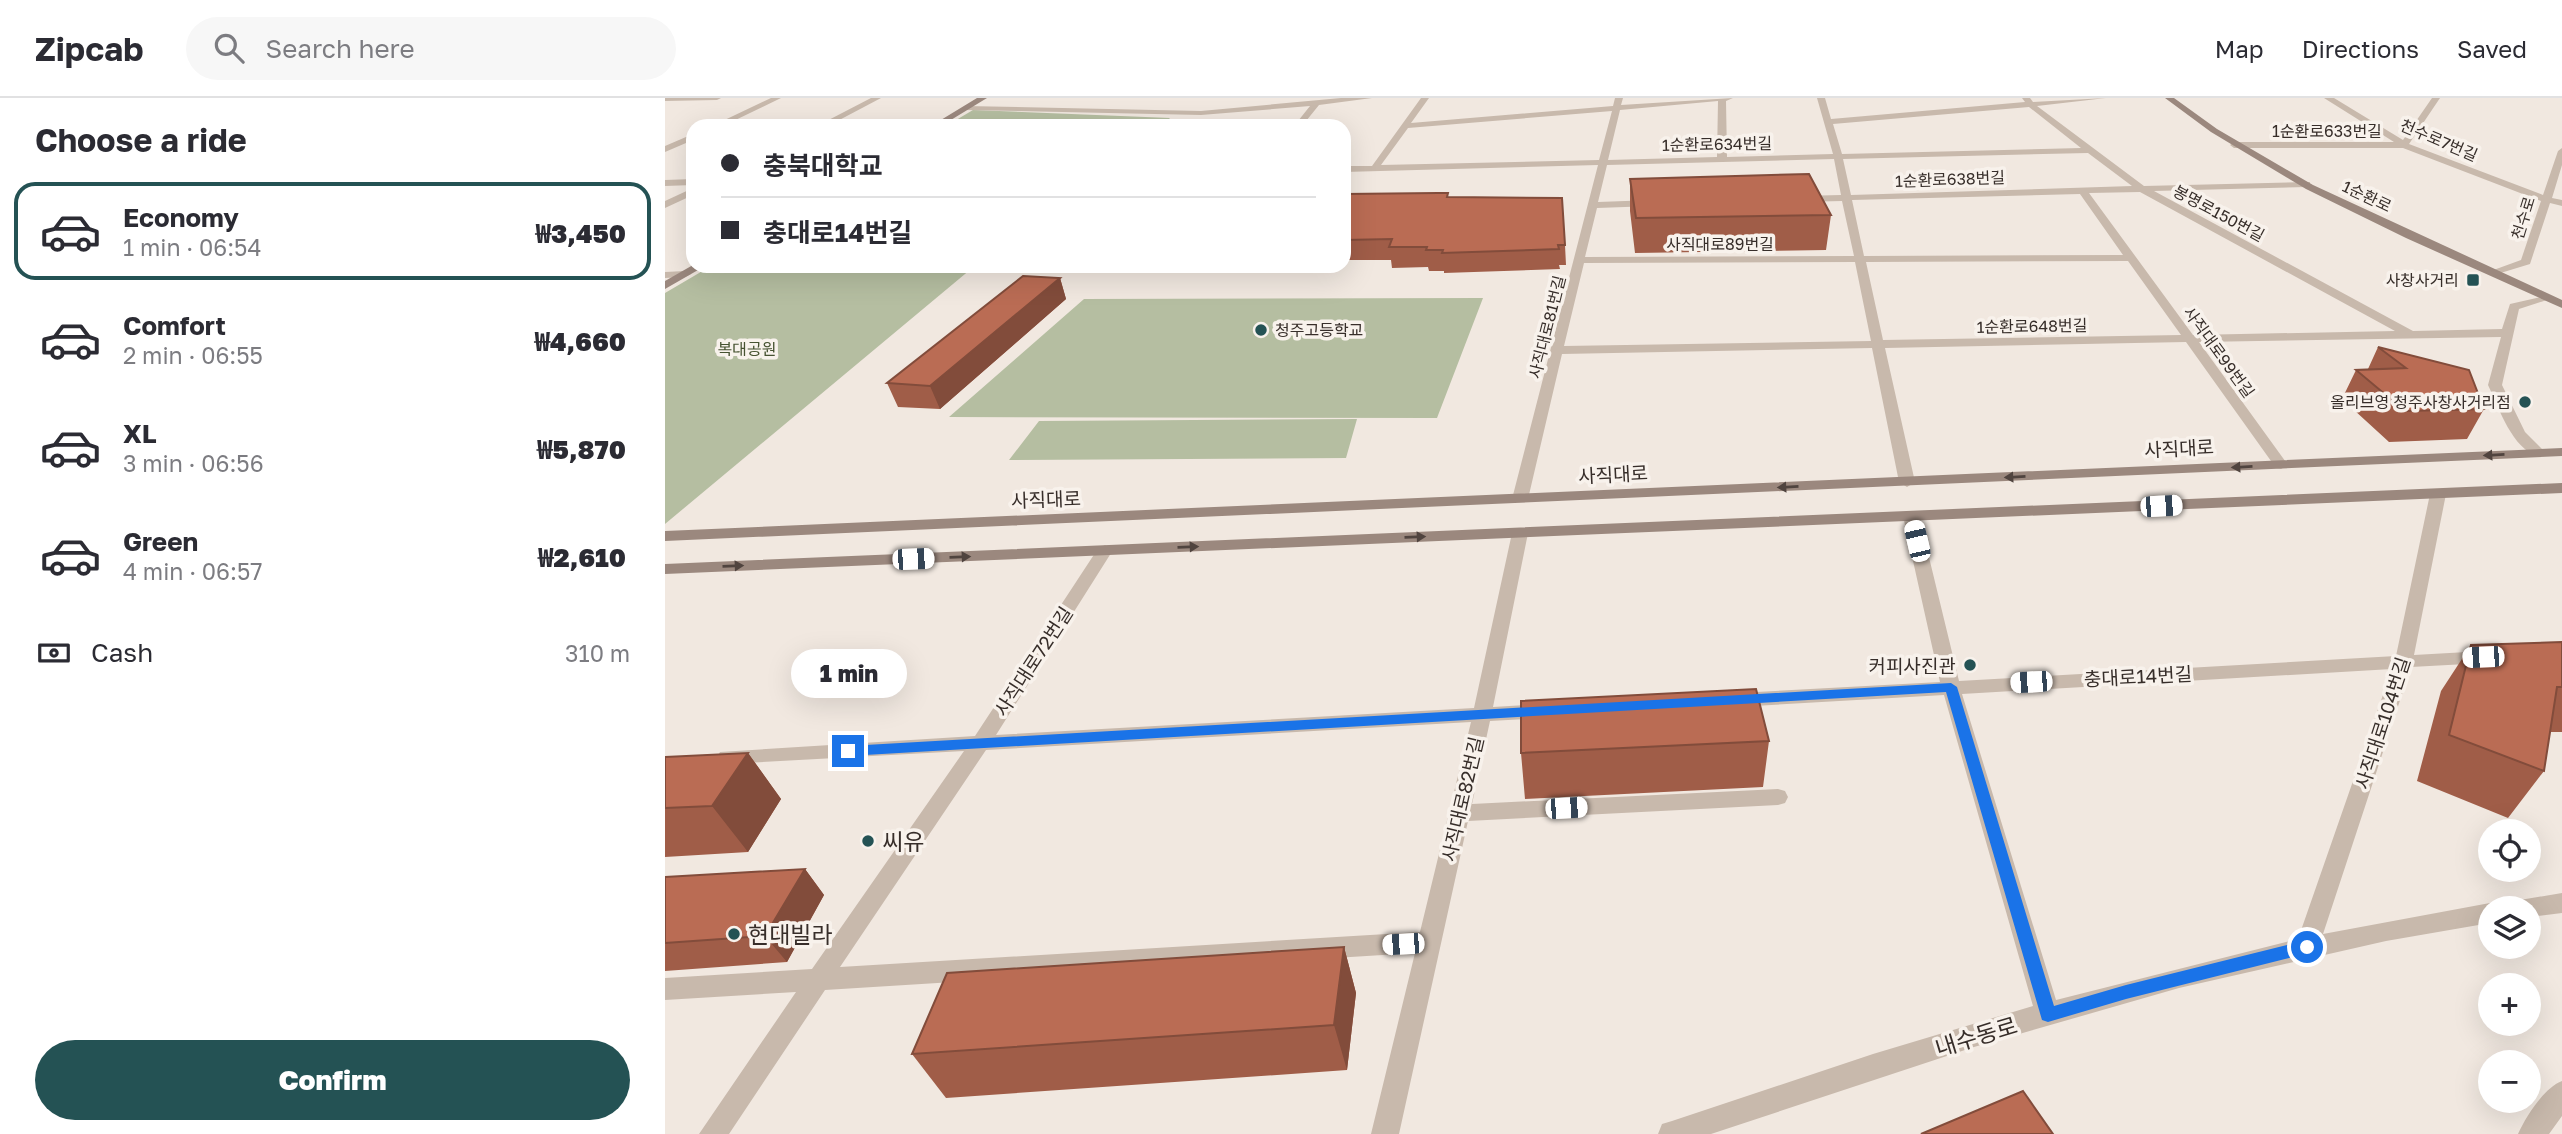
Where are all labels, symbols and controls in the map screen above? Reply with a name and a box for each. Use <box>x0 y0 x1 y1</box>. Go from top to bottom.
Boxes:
search box <box>186 17 676 80</box>
text: Zipcab <box>35 29 144 68</box>
icon: search <box>210 29 248 67</box>
text: Search here <box>266 33 415 64</box>
text: Map <box>2215 34 2264 63</box>
text: Directions <box>2302 34 2419 63</box>
text: Saved <box>2457 34 2527 63</box>
street label: 천수로7번길 <box>2397 115 2481 165</box>
text: Choose a ride <box>35 121 247 159</box>
street label: 1순환로633번길 <box>2272 121 2382 141</box>
street label: 1순환로634번길 <box>1662 133 1772 155</box>
text: 충북대학교 <box>763 150 883 181</box>
street label: 1순환로638번길 <box>1895 167 2005 191</box>
street label: 1순환로 <box>2339 176 2395 216</box>
street label: 봉명로150번길 <box>2170 181 2268 245</box>
street label: 천수로 <box>2507 194 2539 242</box>
icon: car <box>39 200 102 263</box>
text: Economy <box>123 202 239 233</box>
text: 충대로14번길 <box>763 217 912 248</box>
text: ₩3,450 <box>535 218 626 249</box>
text: 1 min · 06:54 <box>123 233 261 261</box>
street label: 사직대로89번길 <box>1666 234 1774 254</box>
place label: 사창사거리 <box>2385 270 2459 290</box>
marker: 사창사거리 <box>2465 272 2481 288</box>
street label: 사직대로81번길 <box>1524 273 1570 381</box>
street label: 사직대로99번길 <box>2179 303 2259 401</box>
icon: car <box>39 308 102 371</box>
text: Comfort <box>123 310 226 341</box>
street label: 1순환로648번길 <box>1977 315 2087 337</box>
place label: 청주고등학교 <box>1275 320 1363 340</box>
marker: 청주고등학교 <box>1253 322 1269 338</box>
text: ₩4,660 <box>534 326 626 357</box>
park label: 복대공원 <box>718 339 776 359</box>
text: 2 min · 06:55 <box>123 341 263 369</box>
place label: 올리브영 청주사창사거리점 <box>2330 392 2511 412</box>
marker: 올리브영 청주사창사거리점 <box>2517 394 2533 410</box>
icon: car <box>39 416 102 479</box>
text: XL <box>123 418 157 449</box>
text: ₩5,870 <box>537 434 626 465</box>
street label: 사직대로 <box>2143 435 2215 461</box>
text: 3 min · 06:56 <box>123 449 264 477</box>
one-way arrow <box>2483 450 2505 461</box>
street label: 사직대로 <box>1577 461 1649 487</box>
one-way arrow <box>2231 461 2253 472</box>
one-way arrow <box>2004 471 2026 482</box>
one-way arrow <box>1776 482 1798 493</box>
street label: 사직대로 <box>1011 486 1081 512</box>
car <box>2140 494 2183 518</box>
car <box>1903 518 1932 564</box>
icon: car <box>39 524 102 587</box>
text: Green <box>123 526 198 557</box>
one-way arrow <box>1404 532 1426 543</box>
one-way arrow <box>1177 541 1199 552</box>
text: ₩2,610 <box>538 542 626 573</box>
car <box>892 548 935 570</box>
one-way arrow <box>950 551 972 562</box>
text: 4 min · 06:57 <box>123 557 262 585</box>
one-way arrow <box>722 561 744 572</box>
street label: 사직대로72번길 <box>989 602 1077 720</box>
icon: cash <box>35 634 73 672</box>
text: Cash <box>91 637 153 668</box>
text: 310 m <box>565 639 630 667</box>
car <box>2462 646 2505 668</box>
callout: 1 min <box>790 650 906 698</box>
place label: 커피사진관 <box>1869 654 1956 677</box>
street label: 사직대로104번길 <box>2350 654 2414 792</box>
marker: 커피사진관 <box>1962 657 1978 673</box>
text: 1 min <box>820 659 878 687</box>
street label: 충대로14번길 <box>2083 662 2193 690</box>
car <box>2010 670 2053 694</box>
street label: 사직대로82번길 <box>1436 734 1488 864</box>
route end <box>832 735 864 767</box>
car <box>1545 796 1588 820</box>
map controls <box>2478 819 2541 1113</box>
button: locate <box>2478 819 2541 882</box>
place label: 씨유 <box>882 827 924 855</box>
marker: 씨유 <box>860 833 876 849</box>
button: layers <box>2478 896 2541 959</box>
place label: 현대빌라 <box>748 920 833 948</box>
marker: 현대빌라 <box>726 926 742 942</box>
route start <box>2291 931 2323 963</box>
car <box>1382 932 1425 956</box>
button: + <box>2478 973 2541 1036</box>
street label: 내수동로 <box>1931 1010 2021 1062</box>
button: Confirm <box>35 1040 630 1120</box>
button: − <box>2478 1050 2541 1113</box>

